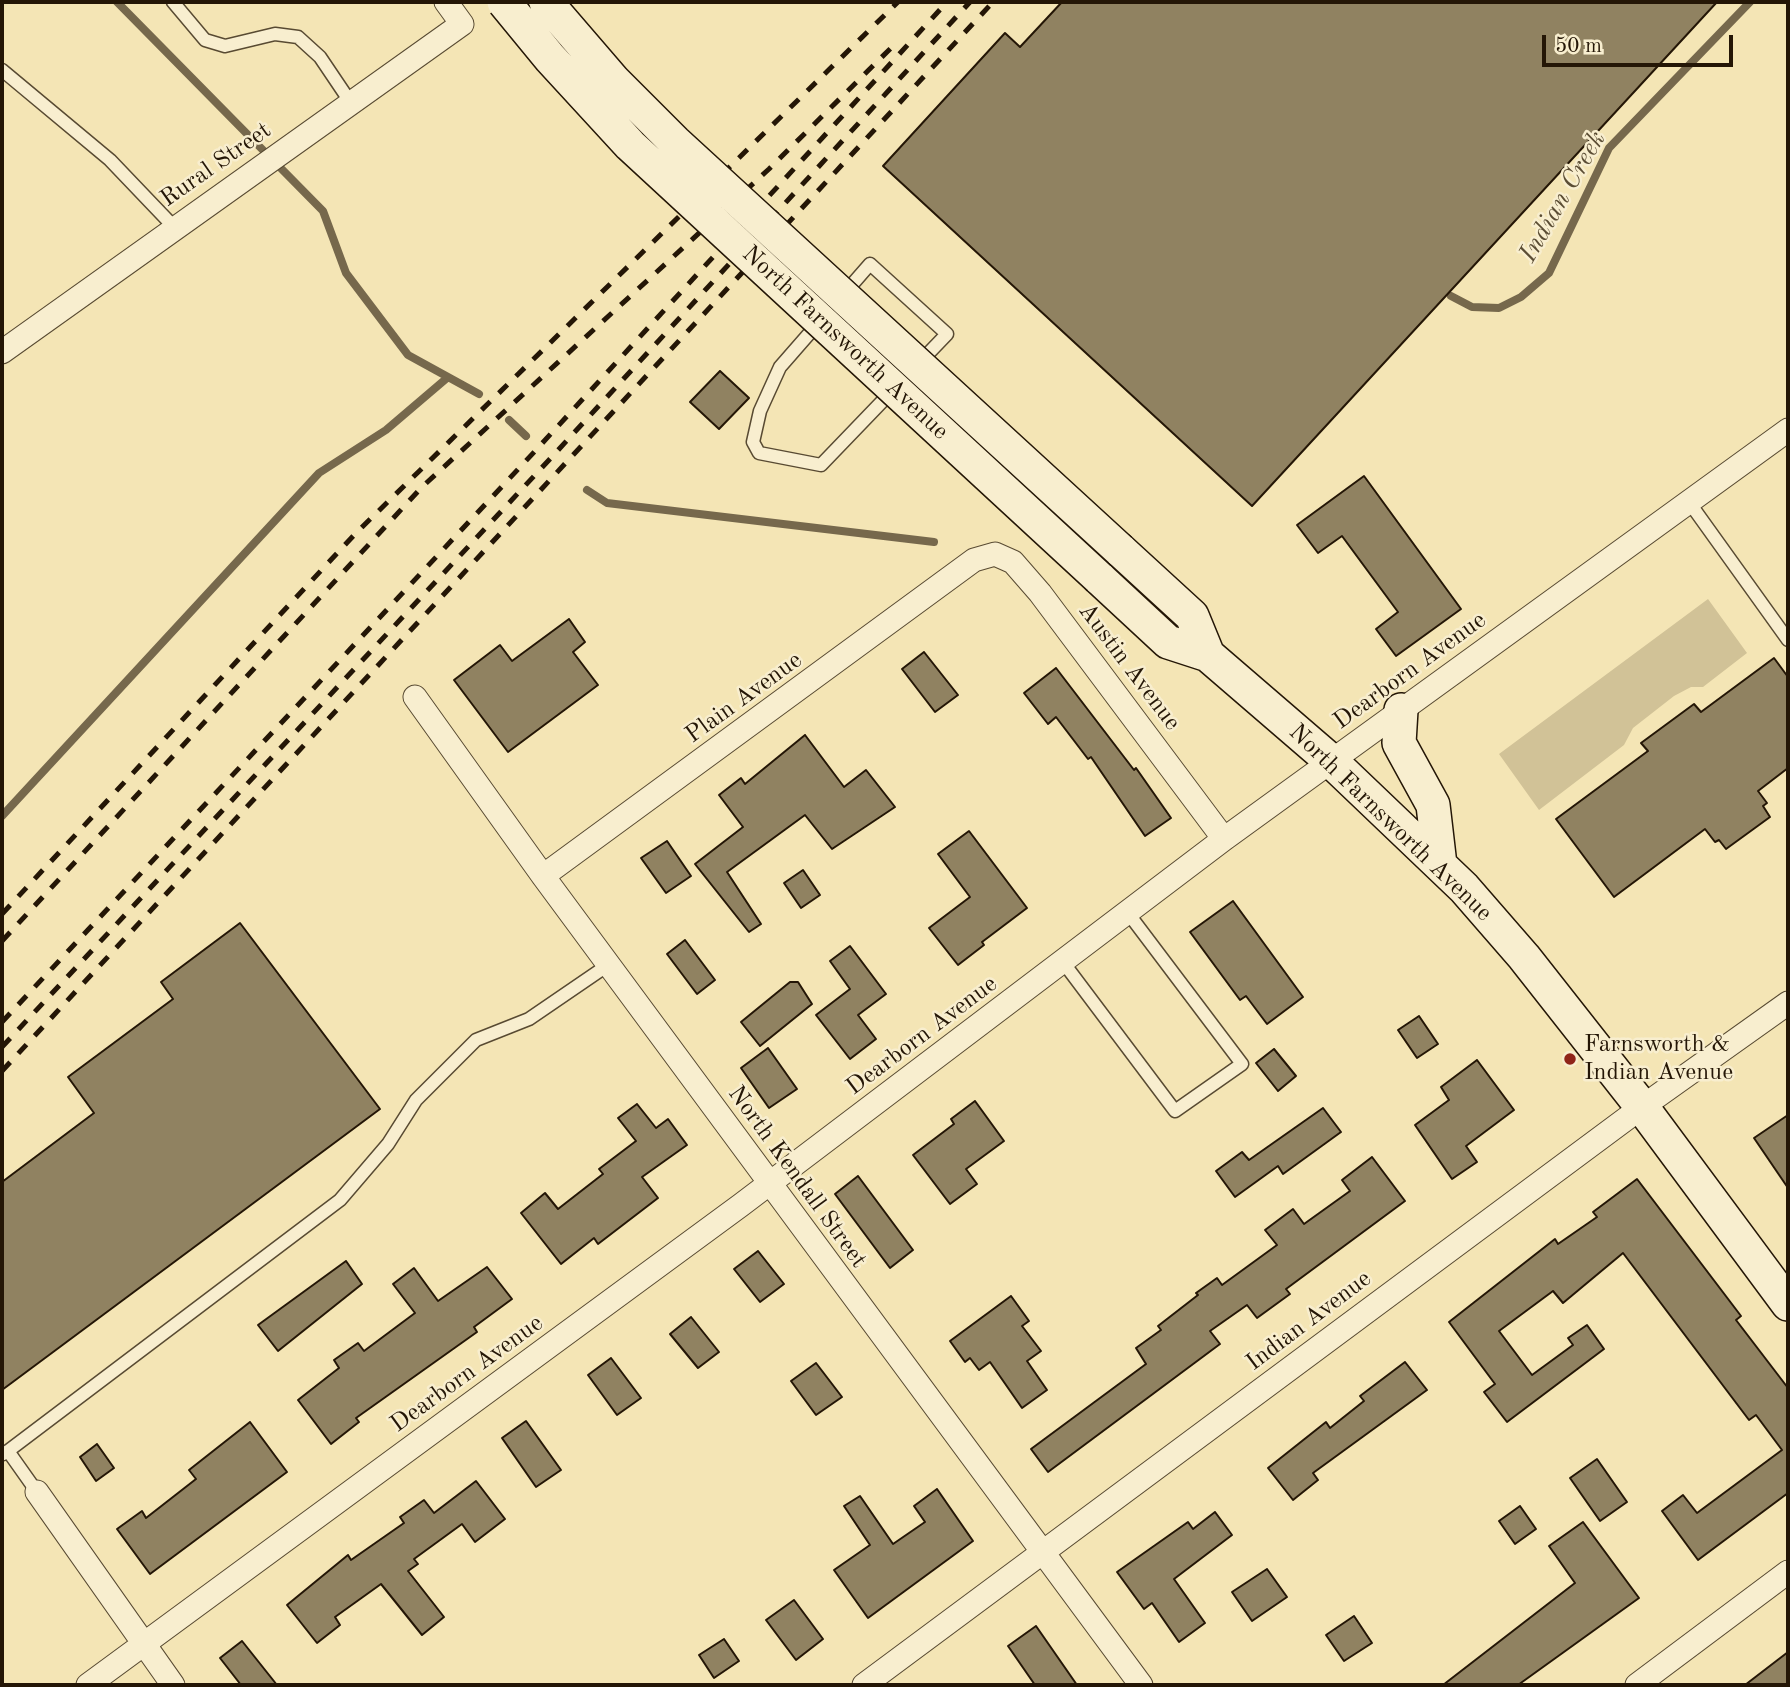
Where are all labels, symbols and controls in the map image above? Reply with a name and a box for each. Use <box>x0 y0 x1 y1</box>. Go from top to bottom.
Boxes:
scale bar <box>1545 21 1736 65</box>
text: 50 m <box>1555 36 1602 57</box>
street label: Rural Street <box>155 116 277 214</box>
water label: Indian Creek <box>1513 126 1613 268</box>
street label: North Farnsworth Avenue <box>736 240 954 446</box>
street label: Austin Avenue <box>1072 597 1186 737</box>
street label: Dearborn Avenue <box>1328 606 1492 736</box>
street label: Plain Avenue <box>680 646 808 750</box>
street label: North Farnsworth Avenue <box>1282 718 1498 928</box>
street label: Dearborn Avenue <box>841 970 1003 1102</box>
place label: Farnsworth & Indian Avenue <box>1584 1031 1733 1087</box>
marker: Farnsworth & Indian Avenue <box>1562 1051 1578 1067</box>
street label: North Kendall Street <box>721 1080 873 1274</box>
street label: Indian Avenue <box>1241 1265 1377 1377</box>
street label: Dearborn Avenue <box>385 1309 549 1439</box>

